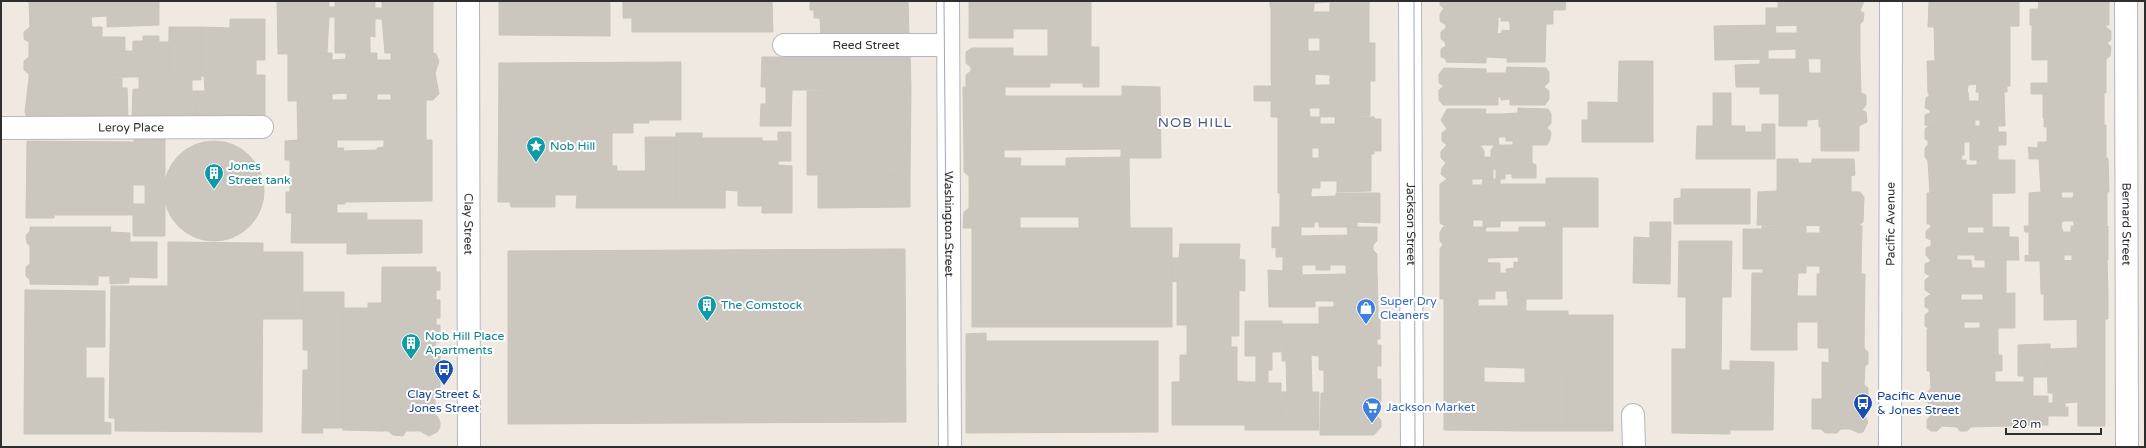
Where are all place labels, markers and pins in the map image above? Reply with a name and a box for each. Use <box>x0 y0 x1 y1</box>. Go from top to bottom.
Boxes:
place icon: Nob Hill <box>525 135 547 163</box>
place label: Nob Hill <box>550 139 595 153</box>
place label: Jones Street tank <box>228 159 291 187</box>
building icon: Jones Street tank <box>203 162 225 190</box>
building icon: The Comstock <box>696 294 718 322</box>
place label: Super Dry Cleaners <box>1380 294 1437 322</box>
shop icon: Super Dry Cleaners <box>1355 297 1377 325</box>
place label: The Comstock <box>721 298 803 312</box>
place label: Nob Hill Place Apartments <box>425 329 505 357</box>
building icon: Nob Hill Place Apartments <box>400 332 422 360</box>
bus stop icon: Clay Street & Jones Street <box>433 358 455 386</box>
place label: Clay Street & Jones Street <box>407 387 481 415</box>
place label: Pacific Avenue & Jones Street <box>1877 389 1961 417</box>
bus stop icon: Pacific Avenue & Jones Street <box>1852 392 1874 420</box>
supermarket icon: Jackson Market <box>1361 396 1383 424</box>
place label: Jackson Market <box>1386 400 1476 414</box>

